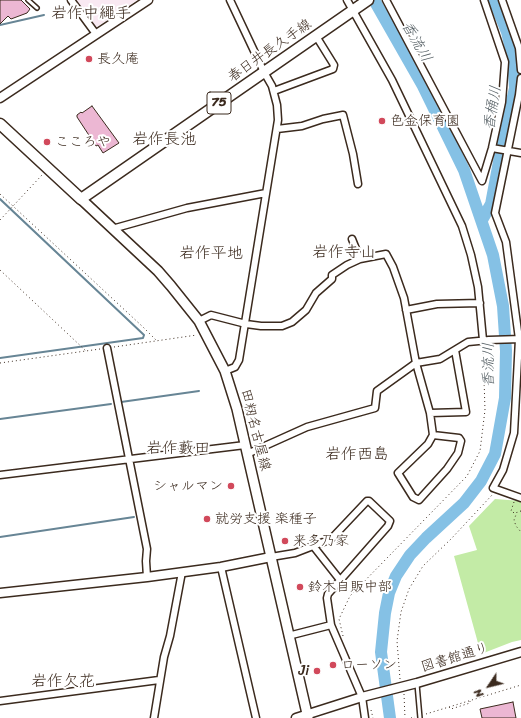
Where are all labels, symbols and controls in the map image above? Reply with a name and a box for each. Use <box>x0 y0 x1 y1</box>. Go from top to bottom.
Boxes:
district label: 岩作中繩手 <box>51 4 131 24</box>
street label: 春日井長久手線 <box>225 16 315 86</box>
water label: 香流川 <box>397 18 435 66</box>
place label: 長久庵 <box>97 51 139 67</box>
marker: 長久庵 <box>84 54 94 64</box>
water label: 香桶川 <box>481 84 505 132</box>
road number: 75 <box>207 92 231 114</box>
place label: 色金保育園 <box>390 113 460 129</box>
marker: 色金保育園 <box>377 116 387 126</box>
district label: 岩作長池 <box>132 130 196 150</box>
place label: こころや <box>55 134 111 150</box>
marker: こころや <box>42 137 52 147</box>
district label: 岩作寺山 <box>312 243 376 263</box>
district label: 岩作平地 <box>179 244 243 264</box>
water label: 香流川 <box>480 343 498 387</box>
street label: 田籾名古屋線 <box>237 387 273 473</box>
district label: 岩作藪田 <box>146 439 210 459</box>
district label: 岩作西島 <box>325 445 389 465</box>
place label: シャルマン <box>153 478 223 494</box>
marker: シャルマン <box>226 481 236 491</box>
place label: 就労支援 楽種子 <box>215 511 317 527</box>
marker: 就労支援 楽種子 <box>202 514 212 524</box>
place label: 来多乃家 <box>293 533 349 549</box>
marker: 来多乃家 <box>280 536 290 546</box>
place label: 鈴木自販中部 <box>308 579 392 595</box>
marker: 鈴木自販中部 <box>295 582 305 592</box>
street label: 図書館通り <box>419 640 491 676</box>
place label: ローソン <box>341 657 397 673</box>
marker: ローソン <box>328 660 338 670</box>
place label: Ji <box>299 663 309 679</box>
marker: Ji <box>312 666 322 676</box>
north arrow <box>469 666 509 706</box>
district label: 岩作欠花 <box>31 672 95 692</box>
text: N <box>469 685 489 702</box>

